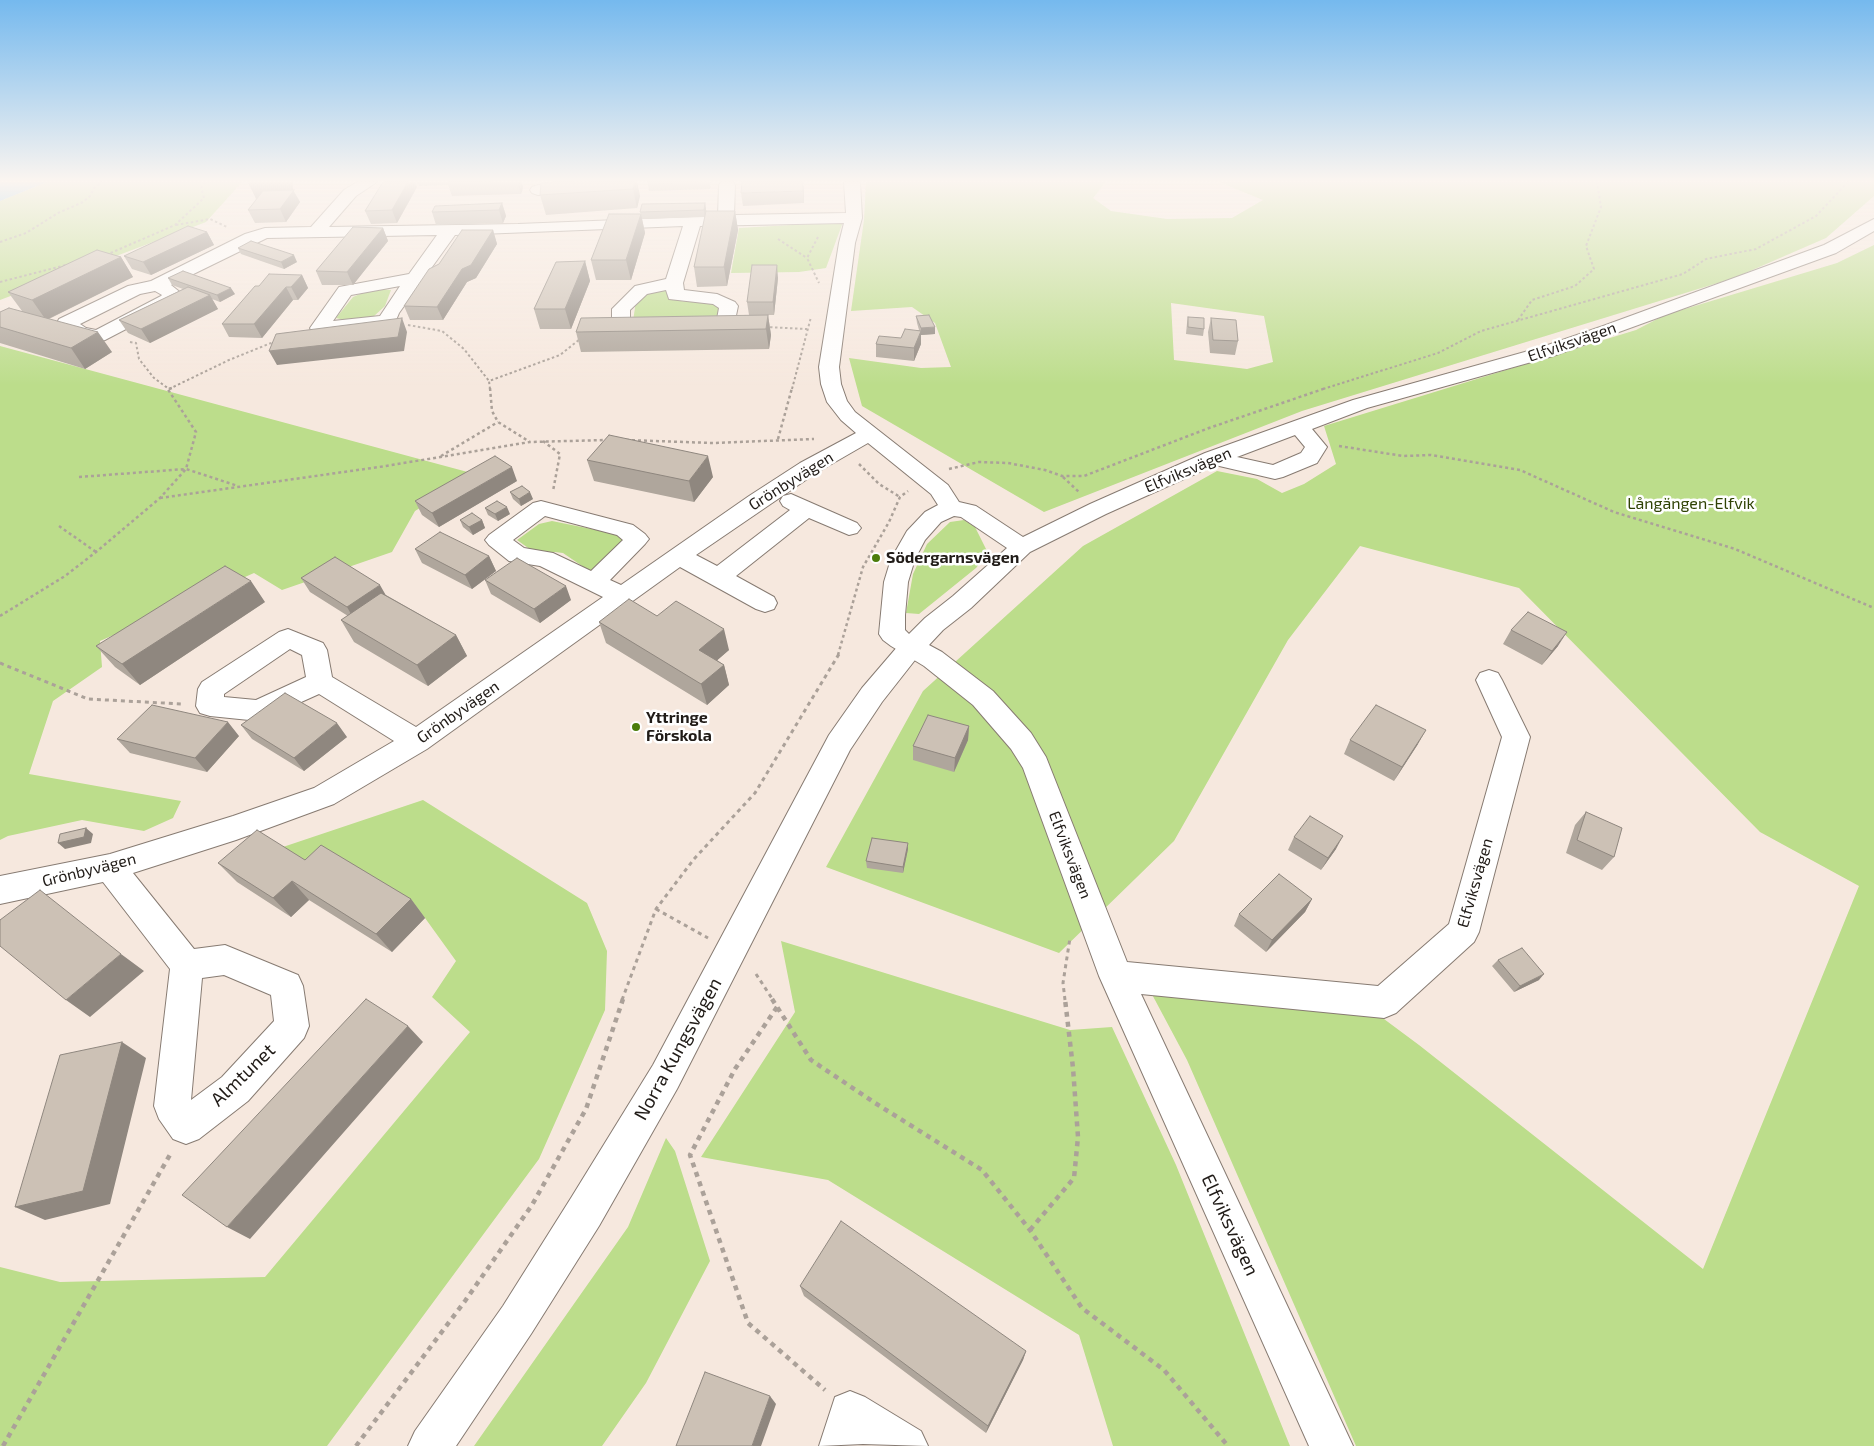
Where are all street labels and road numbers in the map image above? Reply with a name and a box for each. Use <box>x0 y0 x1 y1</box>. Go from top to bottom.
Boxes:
street label: Elfviksvägen <box>1525 318 1619 366</box>
street label: Elfviksvägen <box>1142 443 1234 497</box>
street label: Grönbyvägen <box>745 447 837 515</box>
street label: Grönbyvägen <box>413 677 503 747</box>
street label: Elfviksvägen <box>1044 808 1096 902</box>
street label: Elfviksvägen <box>1453 836 1497 930</box>
street label: Grönbyvägen <box>40 849 138 891</box>
street label: Norra Kungsvägen <box>629 974 727 1124</box>
street label: Almtunet <box>206 1039 280 1111</box>
street label: Elfviksvägen <box>1196 1170 1264 1280</box>

